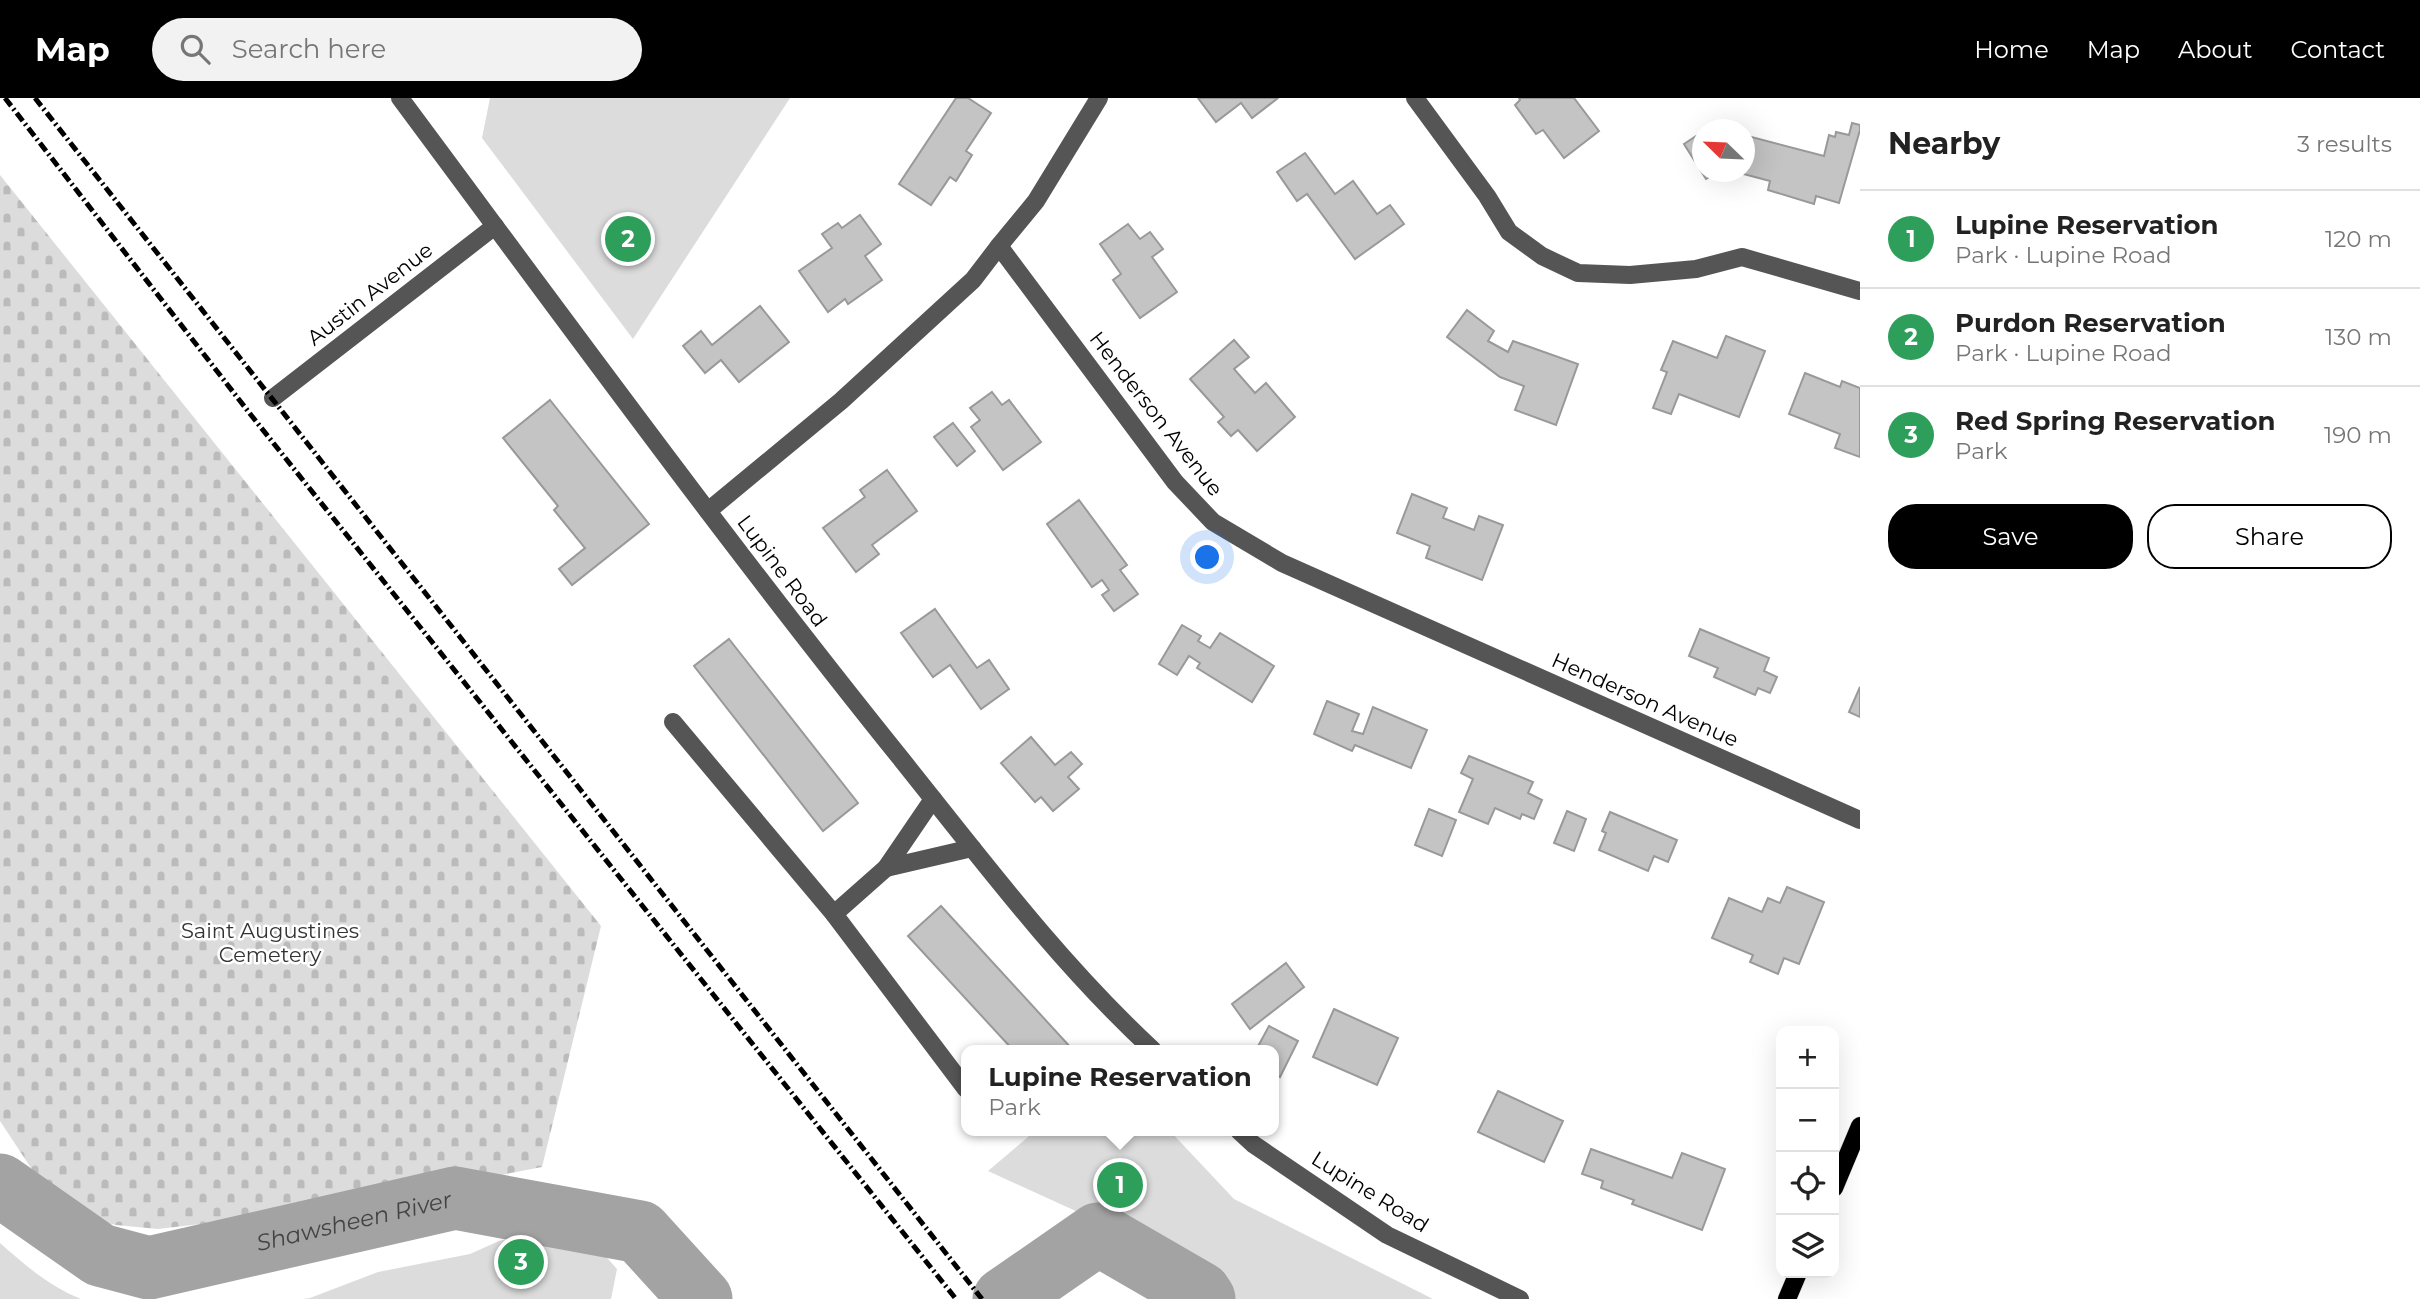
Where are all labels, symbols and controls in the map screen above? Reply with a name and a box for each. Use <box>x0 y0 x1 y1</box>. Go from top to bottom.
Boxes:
search box <box>152 18 642 81</box>
text: Map <box>35 29 110 69</box>
icon: search <box>176 30 214 68</box>
text: Search here <box>232 33 386 65</box>
text: Home <box>1974 35 2049 64</box>
text: Map <box>2087 35 2140 64</box>
text: About <box>2178 35 2252 64</box>
text: Contact <box>2290 35 2385 64</box>
north arrow <box>1692 119 1755 182</box>
text: Nearby <box>1888 125 2000 162</box>
text: 3 results <box>2297 130 2392 158</box>
text: Lupine Reservation <box>1955 209 2219 241</box>
pin: 2 <box>605 213 651 265</box>
text: 1 <box>1906 225 1916 253</box>
text: 120 m <box>2325 225 2392 253</box>
street label: Austin Avenue <box>302 237 437 350</box>
text: Park · Lupine Road <box>1955 241 2172 269</box>
text: Purdon Reservation <box>1955 307 2226 339</box>
text: 2 <box>1904 323 1918 351</box>
text: 130 m <box>2325 323 2392 351</box>
street label: Henderson Avenue <box>1084 327 1228 501</box>
text: Park · Lupine Road <box>1955 339 2172 367</box>
text: Red Spring Reservation <box>1955 405 2275 437</box>
text: 3 <box>1904 421 1918 449</box>
text: 190 m <box>2324 421 2392 449</box>
text: Park <box>1955 437 2008 465</box>
button: Save <box>1888 504 2133 569</box>
button: Share <box>2147 504 2392 569</box>
street label: Lupine Road <box>732 510 833 632</box>
your location <box>1190 540 1224 574</box>
street label: Henderson Avenue <box>1548 647 1742 752</box>
park label: Saint Augustines Cemetery <box>181 918 359 967</box>
map controls <box>1776 1026 1839 1278</box>
button: + <box>1776 1026 1839 1089</box>
popup <box>961 1045 1279 1136</box>
text: Lupine Reservation <box>988 1061 1252 1093</box>
button: − <box>1776 1089 1839 1152</box>
text: Park <box>988 1093 1041 1121</box>
street label: Lupine Road <box>1307 1146 1433 1238</box>
button: locate <box>1776 1152 1839 1215</box>
pin: 1 <box>1097 1159 1143 1211</box>
water label: Shawsheen River <box>253 1185 455 1257</box>
button: layers <box>1776 1215 1839 1278</box>
pin: 3 <box>498 1236 544 1288</box>

